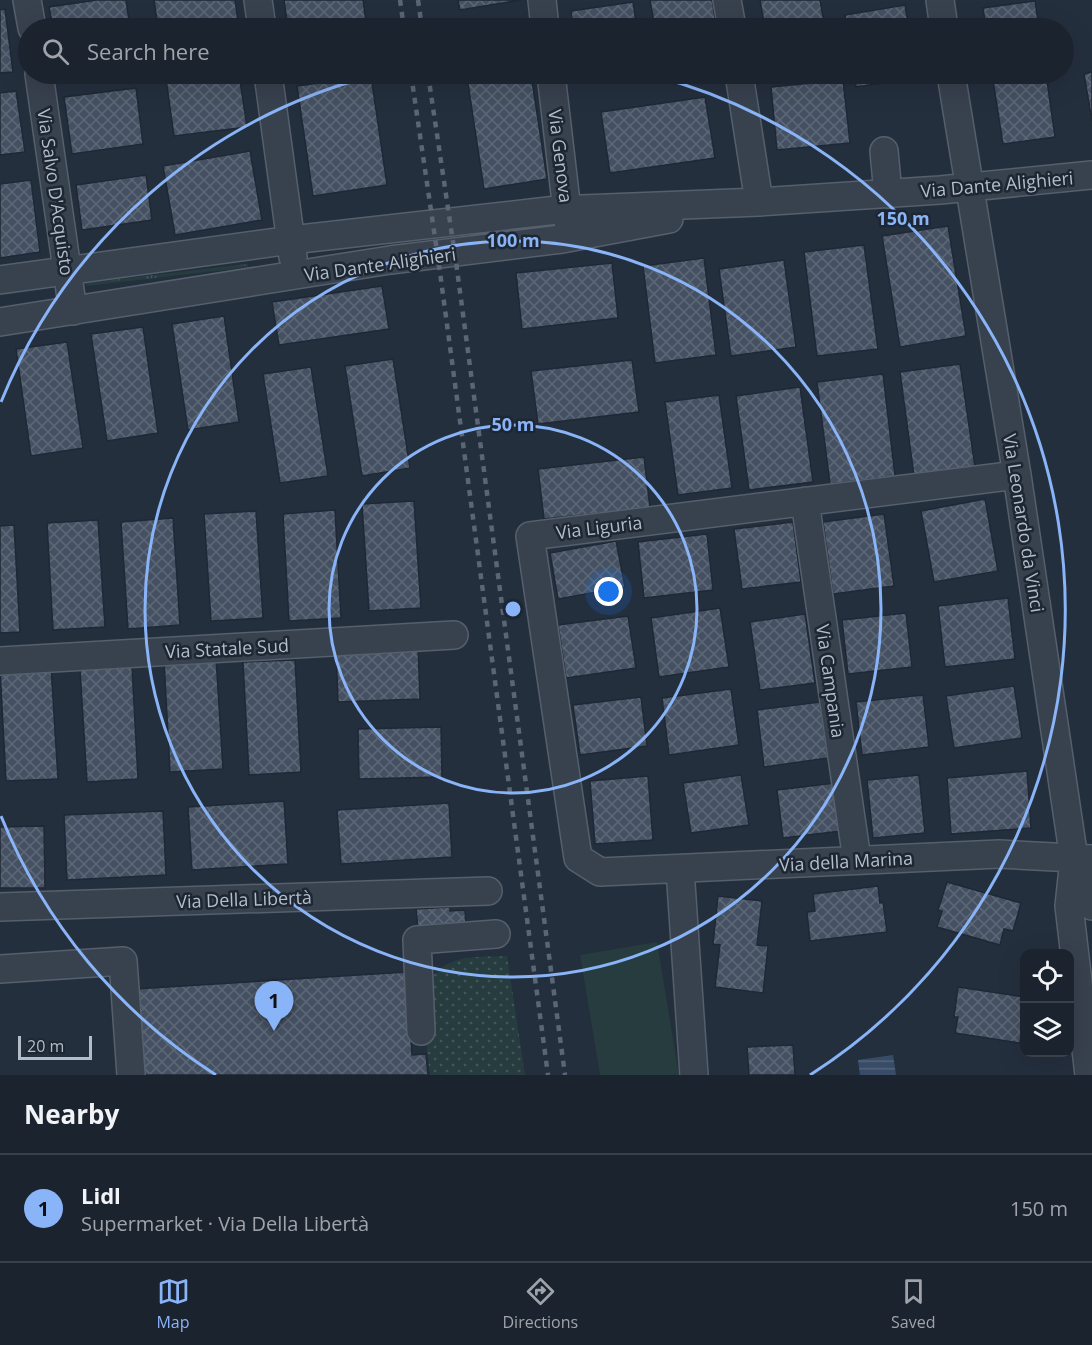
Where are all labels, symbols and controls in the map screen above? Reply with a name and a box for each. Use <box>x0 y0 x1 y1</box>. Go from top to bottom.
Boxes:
search box <box>18 18 1074 84</box>
icon: search <box>39 35 72 68</box>
text: Search here <box>87 36 210 66</box>
street label: Via Salvo D'Acquisto <box>32 107 80 277</box>
street label: Via Genova <box>543 108 579 204</box>
street label: Via Dante Alighieri <box>920 165 1074 203</box>
text: 150 m <box>876 206 930 230</box>
text: 100 m <box>486 228 540 252</box>
street label: Via Dante Alighieri <box>303 241 457 287</box>
text: 50 m <box>492 412 534 436</box>
street label: Via Leonardo da Vinci <box>998 432 1050 614</box>
street label: Via Liguria <box>555 510 643 544</box>
your location <box>594 577 623 606</box>
centre of rings <box>503 599 523 619</box>
street label: Via Campania <box>811 623 851 739</box>
street label: Via Statale Sud <box>164 633 290 663</box>
street label: Via della Marina <box>778 846 914 876</box>
street label: Via Della Libertà <box>176 885 312 913</box>
map controls <box>1020 949 1074 1057</box>
button: locate <box>1020 949 1074 1003</box>
pin: 1 <box>254 982 294 1031</box>
button: layers <box>1020 1003 1074 1057</box>
scale bar <box>18 1033 92 1060</box>
text: 20 m <box>27 1035 64 1057</box>
text: Nearby <box>24 1096 119 1132</box>
text: Lidl <box>81 1180 121 1210</box>
text: 1 <box>38 1195 49 1222</box>
text: 150 m <box>1010 1195 1068 1222</box>
text: Supermarket · Via Della Libertà <box>81 1210 369 1237</box>
tab: Map <box>156 1275 190 1333</box>
tab: Directions <box>502 1275 578 1333</box>
tab: Saved <box>891 1275 936 1333</box>

